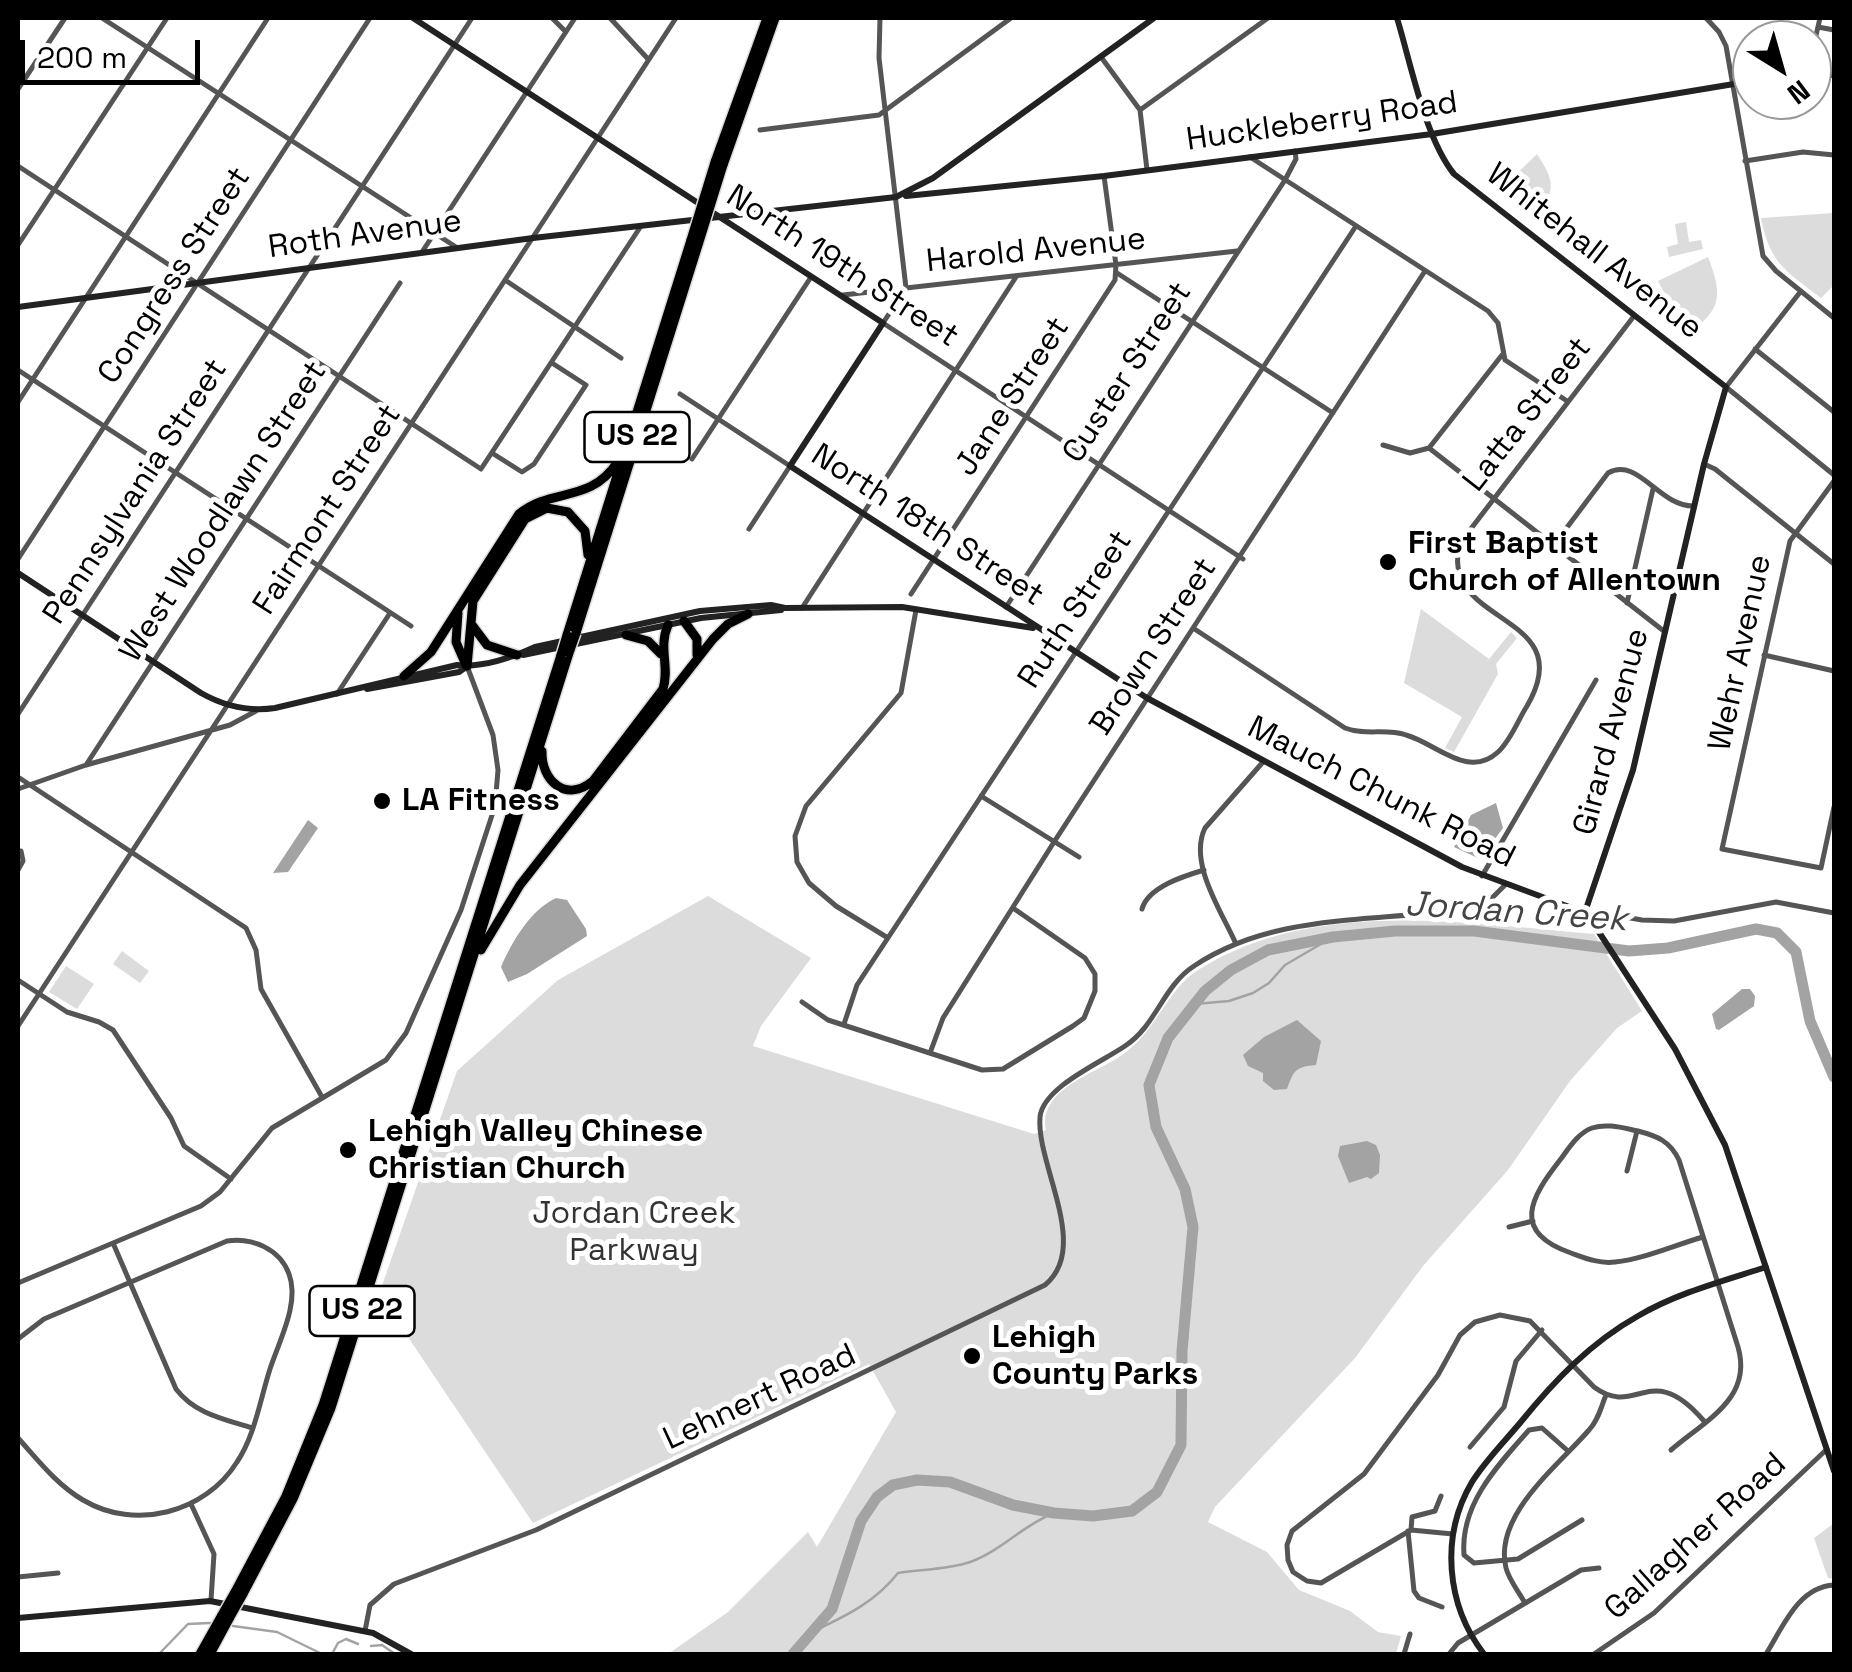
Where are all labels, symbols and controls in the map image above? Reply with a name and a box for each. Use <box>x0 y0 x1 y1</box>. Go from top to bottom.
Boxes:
scale bar <box>25 20 205 82</box>
north arrow <box>1732 20 1832 120</box>
text: 200 m <box>37 38 127 77</box>
text: N <box>1781 72 1817 112</box>
street label: Huckleberry Road <box>1184 84 1460 160</box>
street label: Whitehall Avenue <box>1478 156 1710 348</box>
street label: Congress Street <box>91 160 259 392</box>
street label: North 19th Street <box>719 178 965 356</box>
street label: Roth Avenue <box>266 202 464 268</box>
street label: Harold Avenue <box>924 220 1148 282</box>
street label: Custer Street <box>1055 275 1201 471</box>
street label: Jane Street <box>948 311 1078 483</box>
street label: Latta Street <box>1456 330 1600 500</box>
street label: Pennsylvania Street <box>36 352 236 632</box>
street label: West Woodlawn Street <box>112 354 336 670</box>
street label: Fairmont Street <box>246 398 410 622</box>
road number: US 22 <box>584 412 690 462</box>
street label: North 18th Street <box>804 437 1050 615</box>
street label: Ruth Street <box>1011 524 1141 696</box>
place label: First Baptist Church of Allentown <box>1408 525 1721 600</box>
street label: Brown Street <box>1083 551 1225 743</box>
marker: First Baptist Church of Allentown <box>1377 551 1399 573</box>
street label: Wehr Avenue <box>1701 551 1781 755</box>
street label: Girard Avenue <box>1566 625 1658 839</box>
street label: Mauch Chunk Road <box>1241 709 1521 877</box>
place label: LA Fitness <box>402 782 560 820</box>
marker: LA Fitness <box>371 790 393 812</box>
water label: Jordan Creek <box>1404 884 1628 942</box>
place label: Lehigh Valley Chinese Christian Church <box>368 1113 703 1188</box>
marker: Lehigh Valley Chinese Christian Church <box>337 1139 359 1161</box>
park label: Jordan Creek Parkway <box>532 1195 736 1270</box>
road number: US 22 <box>310 1286 414 1336</box>
place label: Lehigh County Parks <box>992 1319 1198 1394</box>
street label: Lehnert Road <box>658 1337 862 1459</box>
marker: Lehigh County Parks <box>961 1345 983 1367</box>
street label: Gallagher Road <box>1597 1445 1795 1629</box>

